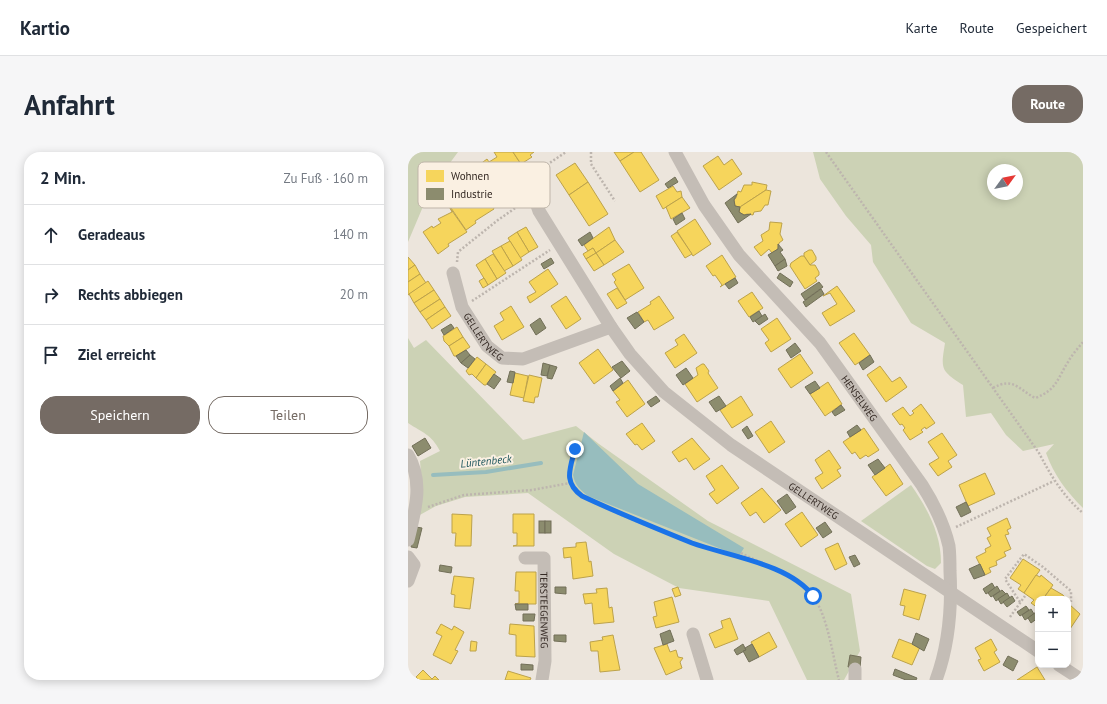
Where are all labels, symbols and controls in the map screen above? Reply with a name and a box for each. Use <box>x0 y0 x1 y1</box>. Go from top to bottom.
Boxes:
text: Kartio <box>20 16 70 40</box>
text: Karte <box>906 19 938 37</box>
text: Route <box>960 19 994 37</box>
text: Gespeichert <box>1016 19 1087 37</box>
button: Route <box>1012 85 1083 123</box>
text: Anfahrt <box>24 86 115 123</box>
legend <box>418 162 550 208</box>
north arrow <box>987 164 1023 200</box>
text: 2 Min. <box>40 167 86 189</box>
text: Wohnen <box>451 169 489 183</box>
text: Zu Fuß · 160 m <box>284 170 368 187</box>
text: Industrie <box>451 187 493 201</box>
icon: ahead <box>40 224 62 246</box>
text: Geradeaus <box>78 225 145 244</box>
text: 140 m <box>333 226 368 243</box>
icon: right <box>40 284 62 306</box>
text: Rechts abbiegen <box>78 285 183 304</box>
text: 20 m <box>340 286 368 303</box>
street label: GELLERTWEG <box>461 310 506 363</box>
icon: arrive <box>40 344 62 366</box>
text: Ziel erreicht <box>78 345 156 364</box>
street label: HENSELWEG <box>839 373 881 424</box>
button: Speichern <box>40 396 200 434</box>
button: Teilen <box>208 396 368 434</box>
route end <box>566 440 584 458</box>
water label: Lüntenbeck <box>460 451 513 471</box>
street label: GELLERTWEG <box>786 479 841 522</box>
street label: TERSTEEGENWEG <box>538 572 551 648</box>
route start <box>804 587 822 605</box>
map controls <box>1035 596 1071 668</box>
button: + <box>1035 596 1071 632</box>
button: − <box>1035 632 1071 668</box>

